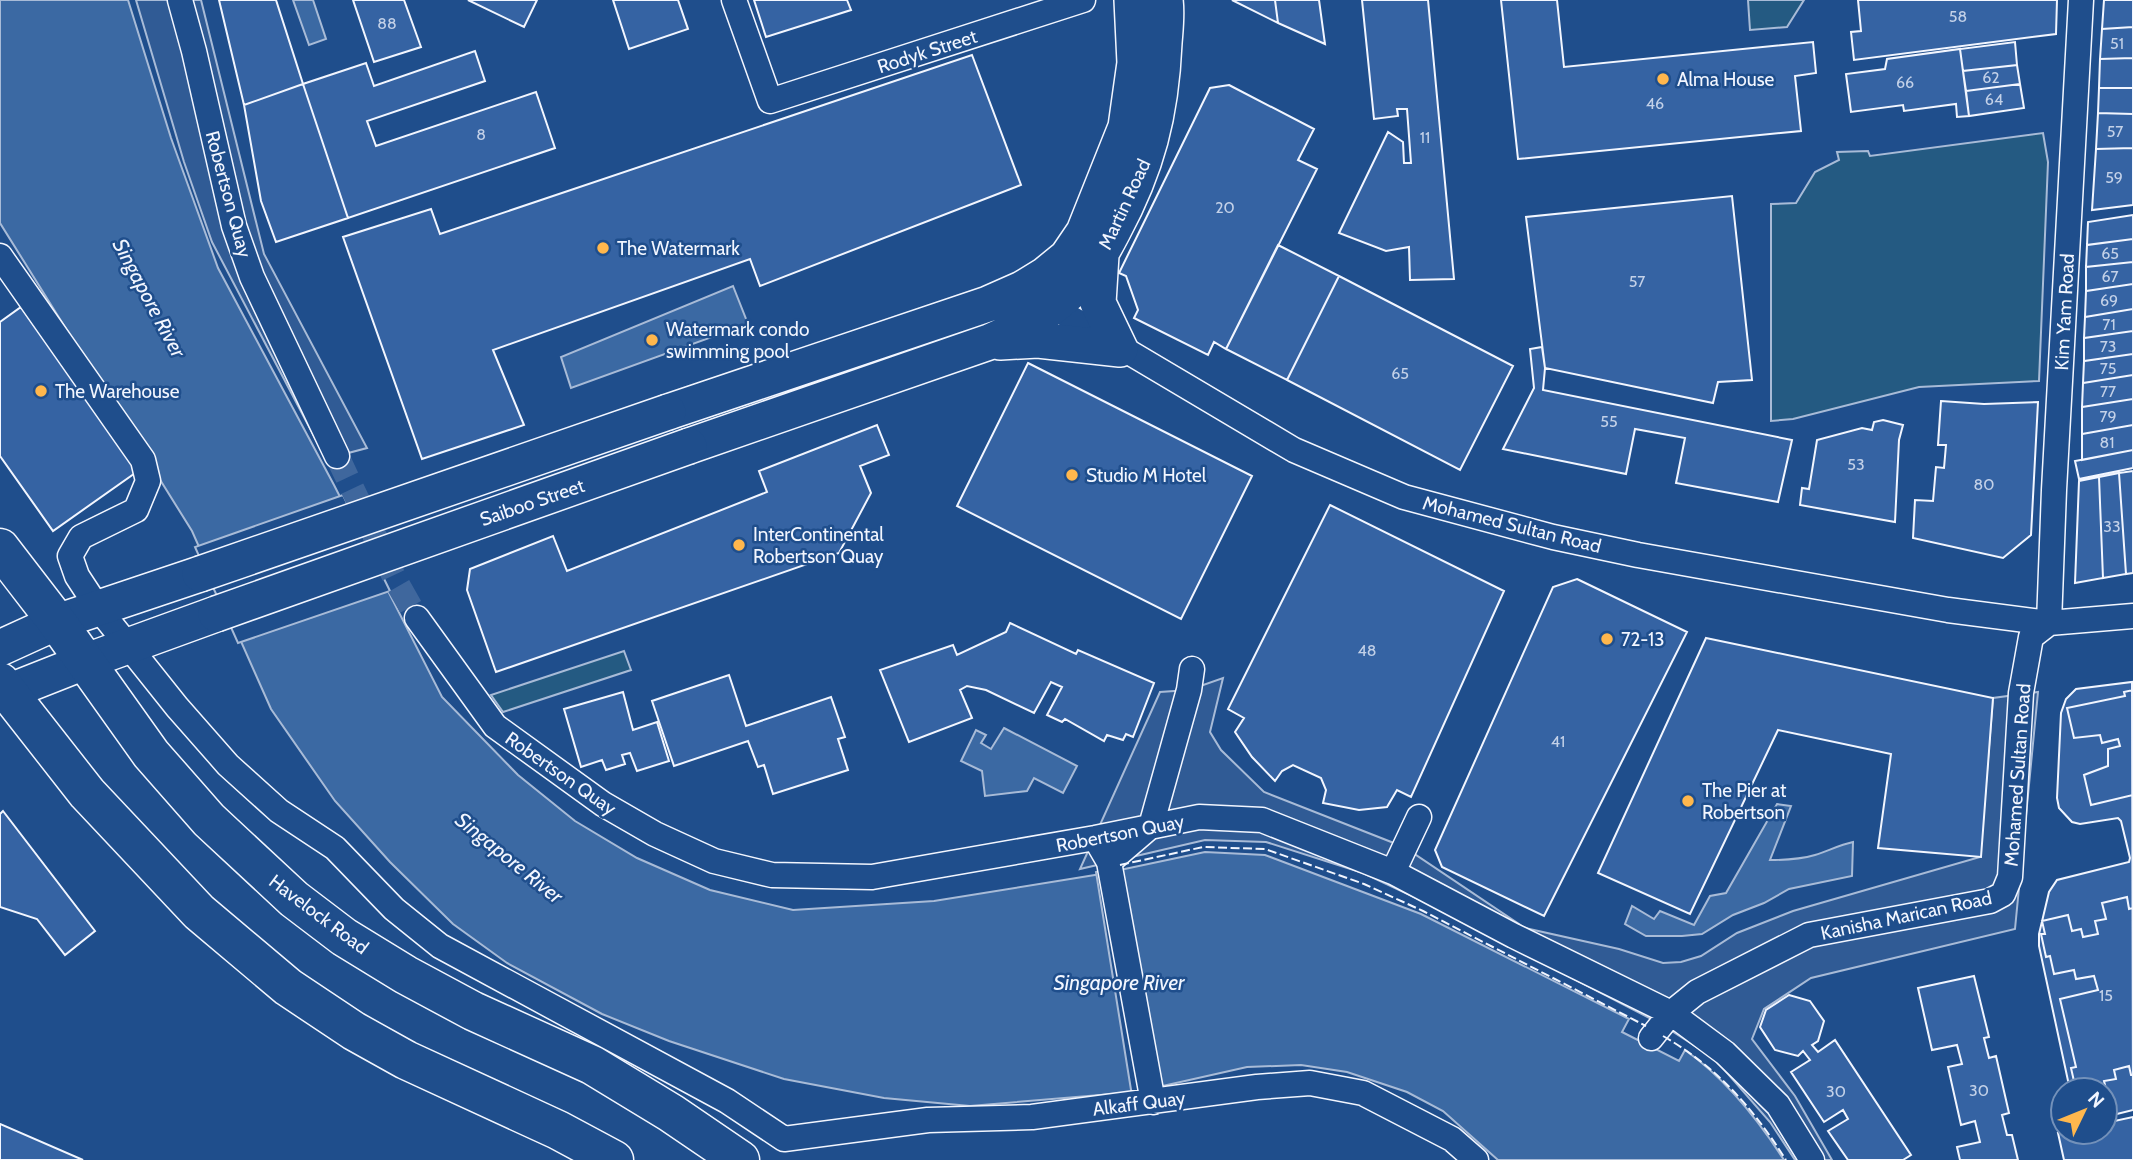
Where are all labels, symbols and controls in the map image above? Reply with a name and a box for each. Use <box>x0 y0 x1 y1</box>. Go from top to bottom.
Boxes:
house number: 58 <box>1949 7 1967 26</box>
house number: 88 <box>377 14 397 33</box>
street label: Rodyk Street <box>874 24 980 78</box>
house number: 51 <box>2110 34 2124 53</box>
place label: Alma House <box>1677 68 1775 91</box>
house number: 62 <box>1982 68 2000 87</box>
marker: Alma House <box>1655 71 1671 87</box>
house number: 66 <box>1896 73 1914 92</box>
house number: 64 <box>1985 90 2003 109</box>
house number: 46 <box>1646 94 1664 113</box>
house number: 57 <box>2107 122 2123 141</box>
house number: 8 <box>476 125 486 144</box>
street label: Robertson Quay <box>201 128 257 260</box>
house number: 11 <box>1420 128 1430 147</box>
street label: Martin Road <box>1094 155 1155 253</box>
house number: 59 <box>2105 168 2123 187</box>
house number: 20 <box>1215 198 1235 217</box>
water label: Singapore River <box>108 234 192 363</box>
place label: The Watermark <box>617 237 740 260</box>
marker: The Watermark <box>595 240 611 256</box>
house number: 65 <box>2101 244 2119 263</box>
street label: Kim Yam Road <box>2050 253 2079 371</box>
house number: 67 <box>2101 267 2119 286</box>
house number: 57 <box>1629 272 1645 291</box>
house number: 69 <box>2100 291 2118 310</box>
house number: 71 <box>2102 315 2116 334</box>
place label: Watermark condo swimming pool <box>666 318 809 363</box>
marker: Watermark condo swimming pool <box>644 332 660 348</box>
house number: 73 <box>2100 337 2116 356</box>
house number: 75 <box>2100 359 2116 378</box>
house number: 65 <box>1391 364 1409 383</box>
place label: The Warehouse <box>55 380 180 403</box>
house number: 77 <box>2100 382 2116 401</box>
marker: The Warehouse <box>33 383 49 399</box>
house number: 79 <box>2099 407 2117 426</box>
house number: 55 <box>1600 412 1618 431</box>
house number: 81 <box>2100 433 2114 452</box>
house number: 53 <box>1847 455 1865 474</box>
place label: Studio M Hotel <box>1086 464 1207 487</box>
marker: Studio M Hotel <box>1064 467 1080 483</box>
street label: Saiboo Street <box>477 474 588 531</box>
house number: 80 <box>1974 475 1994 494</box>
street label: Mohamed Sultan Road <box>1420 491 1604 558</box>
house number: 33 <box>2103 517 2121 536</box>
place label: InterContinental Robertson Quay <box>753 523 884 568</box>
marker: InterContinental Robertson Quay <box>731 537 747 553</box>
place label: 72-13 <box>1621 628 1665 651</box>
marker: 72-13 <box>1599 631 1615 647</box>
house number: 48 <box>1358 641 1376 660</box>
street label: Mohamed Sultan Road <box>2000 683 2035 867</box>
street label: Robertson Quay <box>501 727 621 820</box>
house number: 41 <box>1551 732 1565 751</box>
place label: The Pier at Robertson <box>1702 779 1787 824</box>
marker: The Pier at Robertson <box>1680 793 1696 809</box>
water label: Singapore River <box>451 807 569 909</box>
street label: Robertson Quay <box>1054 810 1187 857</box>
street label: Havelock Road <box>265 870 373 959</box>
street label: Kanisha Marican Road <box>1818 886 1994 945</box>
water label: Singapore River <box>1054 970 1186 995</box>
house number: 15 <box>2099 986 2113 1005</box>
north arrow <box>2049 1076 2119 1146</box>
house number: 30 <box>1969 1081 1989 1100</box>
house number: 30 <box>1826 1082 1846 1101</box>
street label: Alkaff Quay <box>1091 1086 1187 1121</box>
text: N <box>2083 1087 2109 1113</box>

